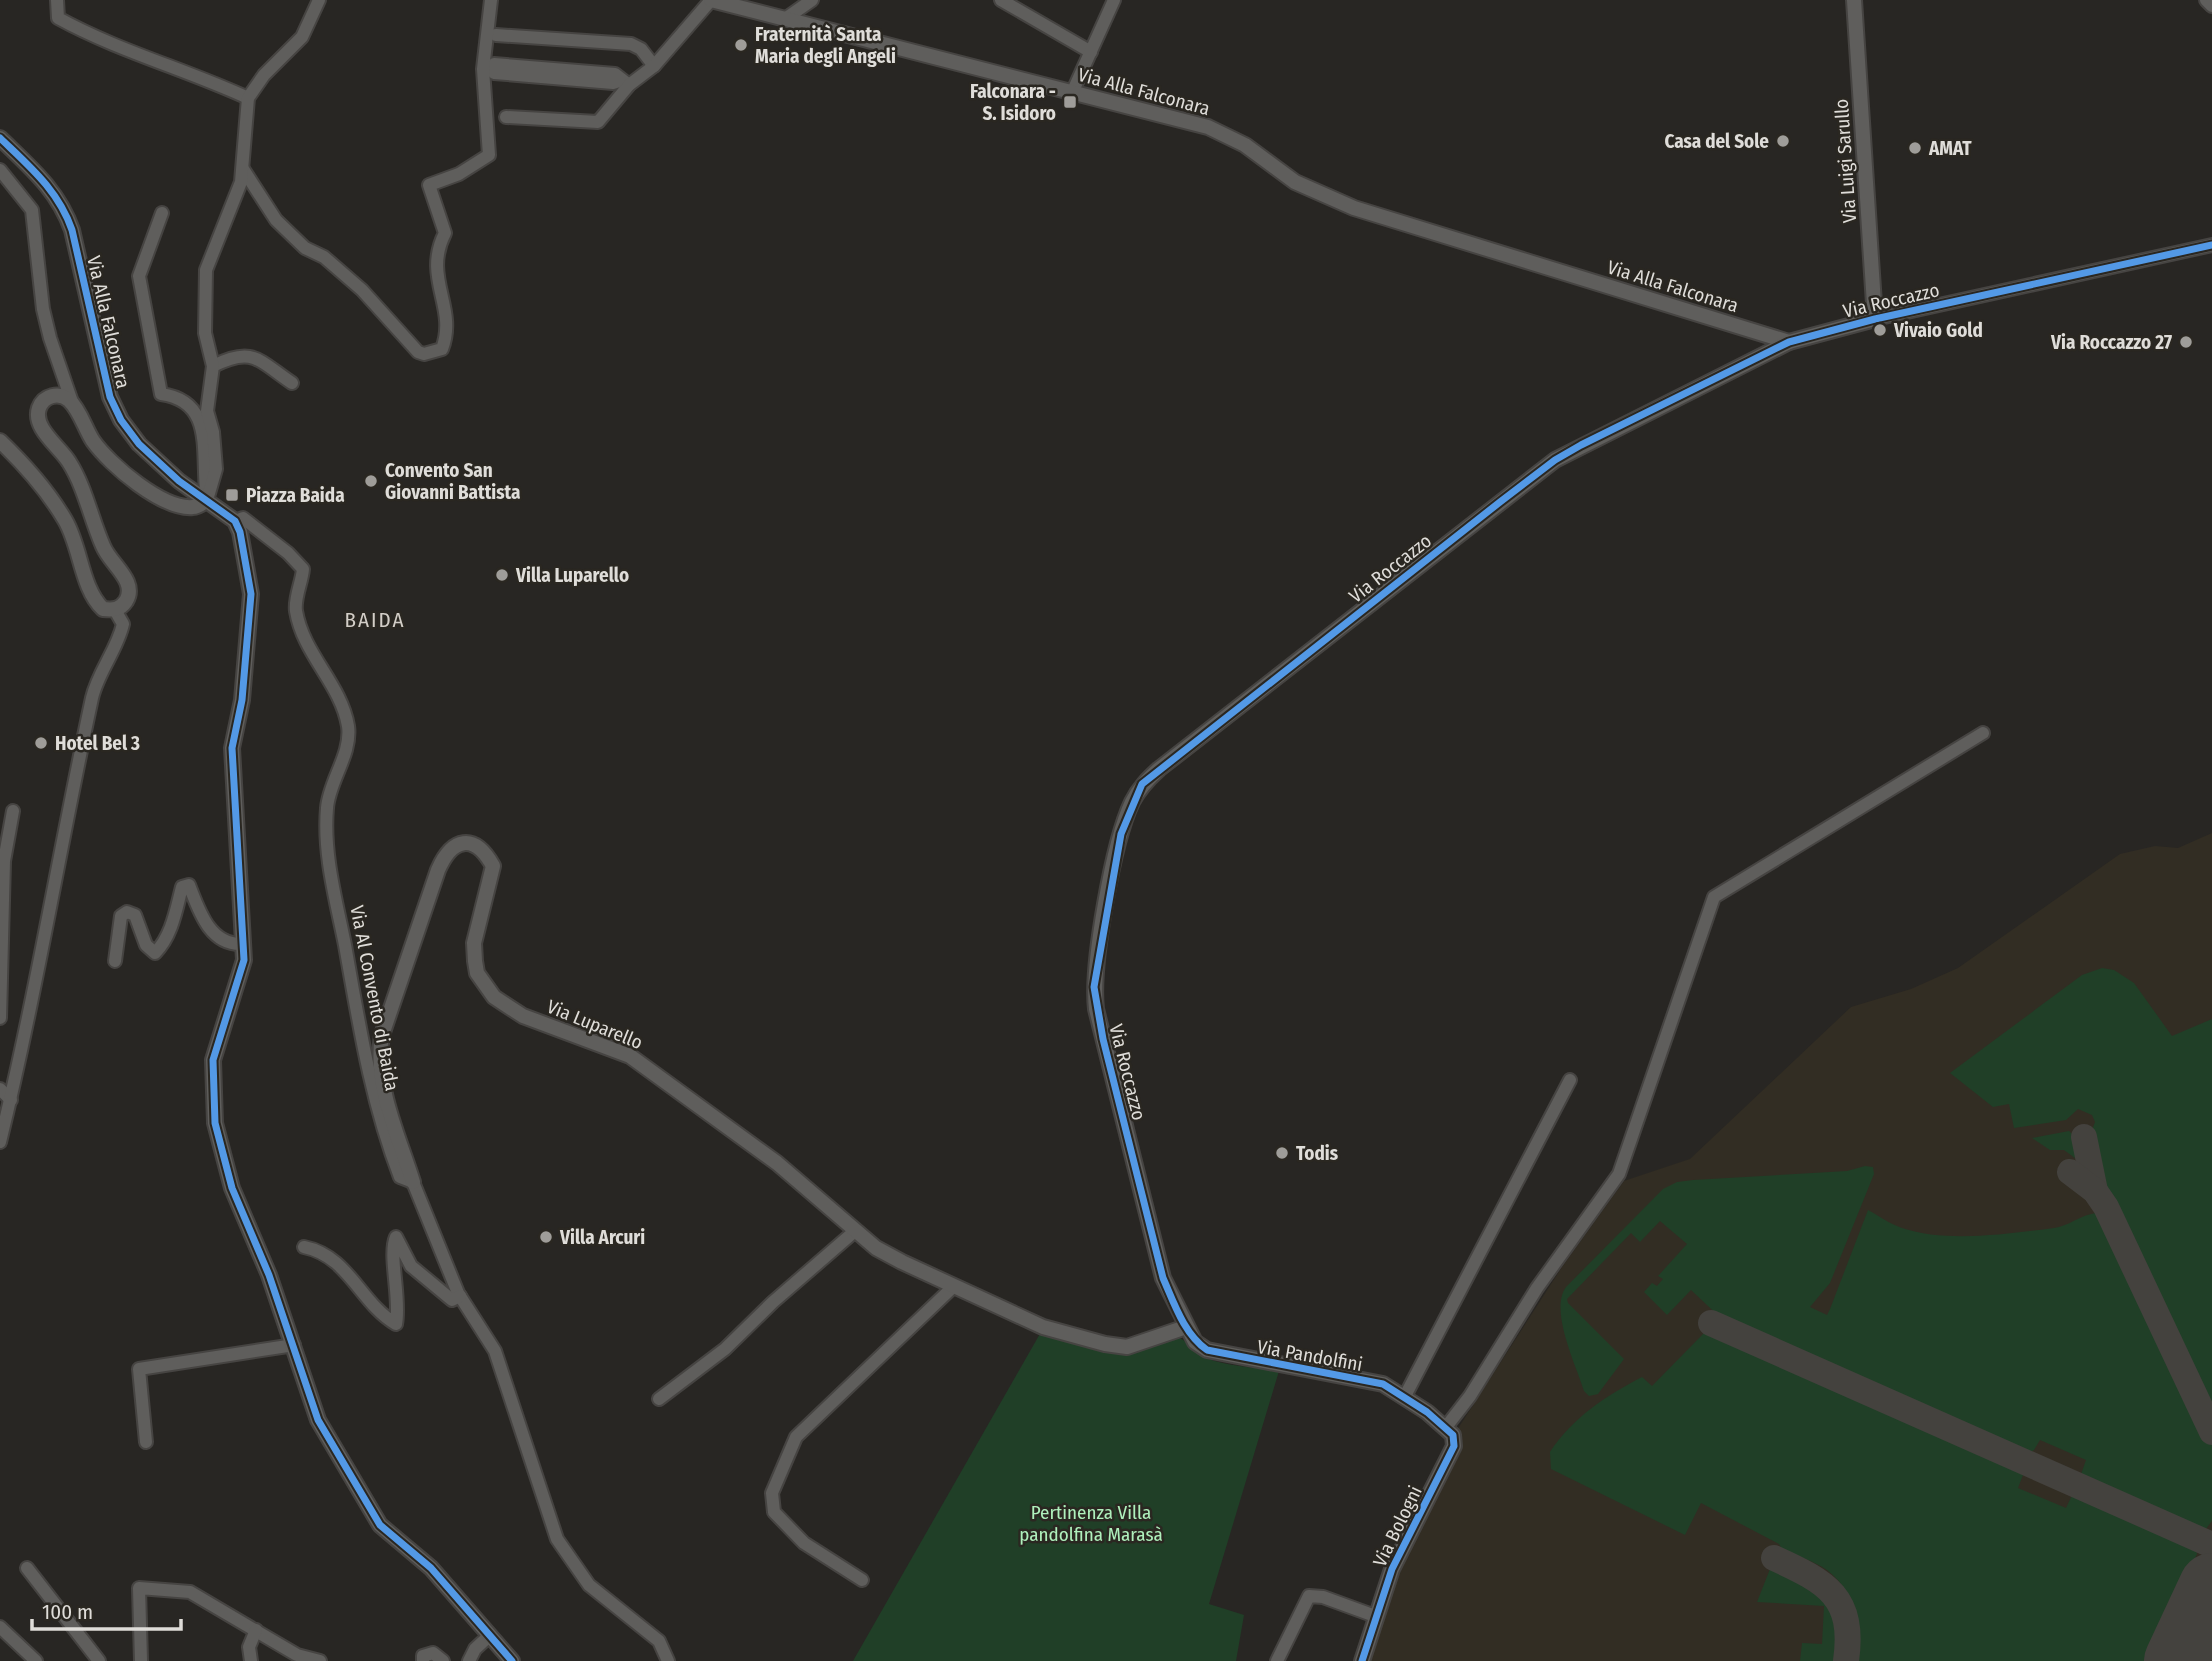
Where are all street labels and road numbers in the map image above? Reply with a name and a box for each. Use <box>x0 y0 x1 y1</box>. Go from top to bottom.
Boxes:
street label: Via Alla Falconara <box>1075 63 1212 120</box>
street label: Via Luigi Sarullo <box>1830 98 1861 224</box>
street label: Via Alla Falconara <box>82 253 135 391</box>
street label: Via Alla Falconara <box>1605 256 1741 317</box>
street label: Via Roccazzo <box>1841 278 1942 323</box>
street label: Via Roccazzo <box>1345 529 1436 608</box>
street label: Via Al Convento di Baida <box>345 903 404 1093</box>
street label: Via Luparello <box>544 995 646 1054</box>
street label: Via Roccazzo <box>1104 1022 1151 1123</box>
street label: Via Pandolfini <box>1255 1335 1364 1376</box>
street label: Via Bologni <box>1368 1482 1427 1570</box>

